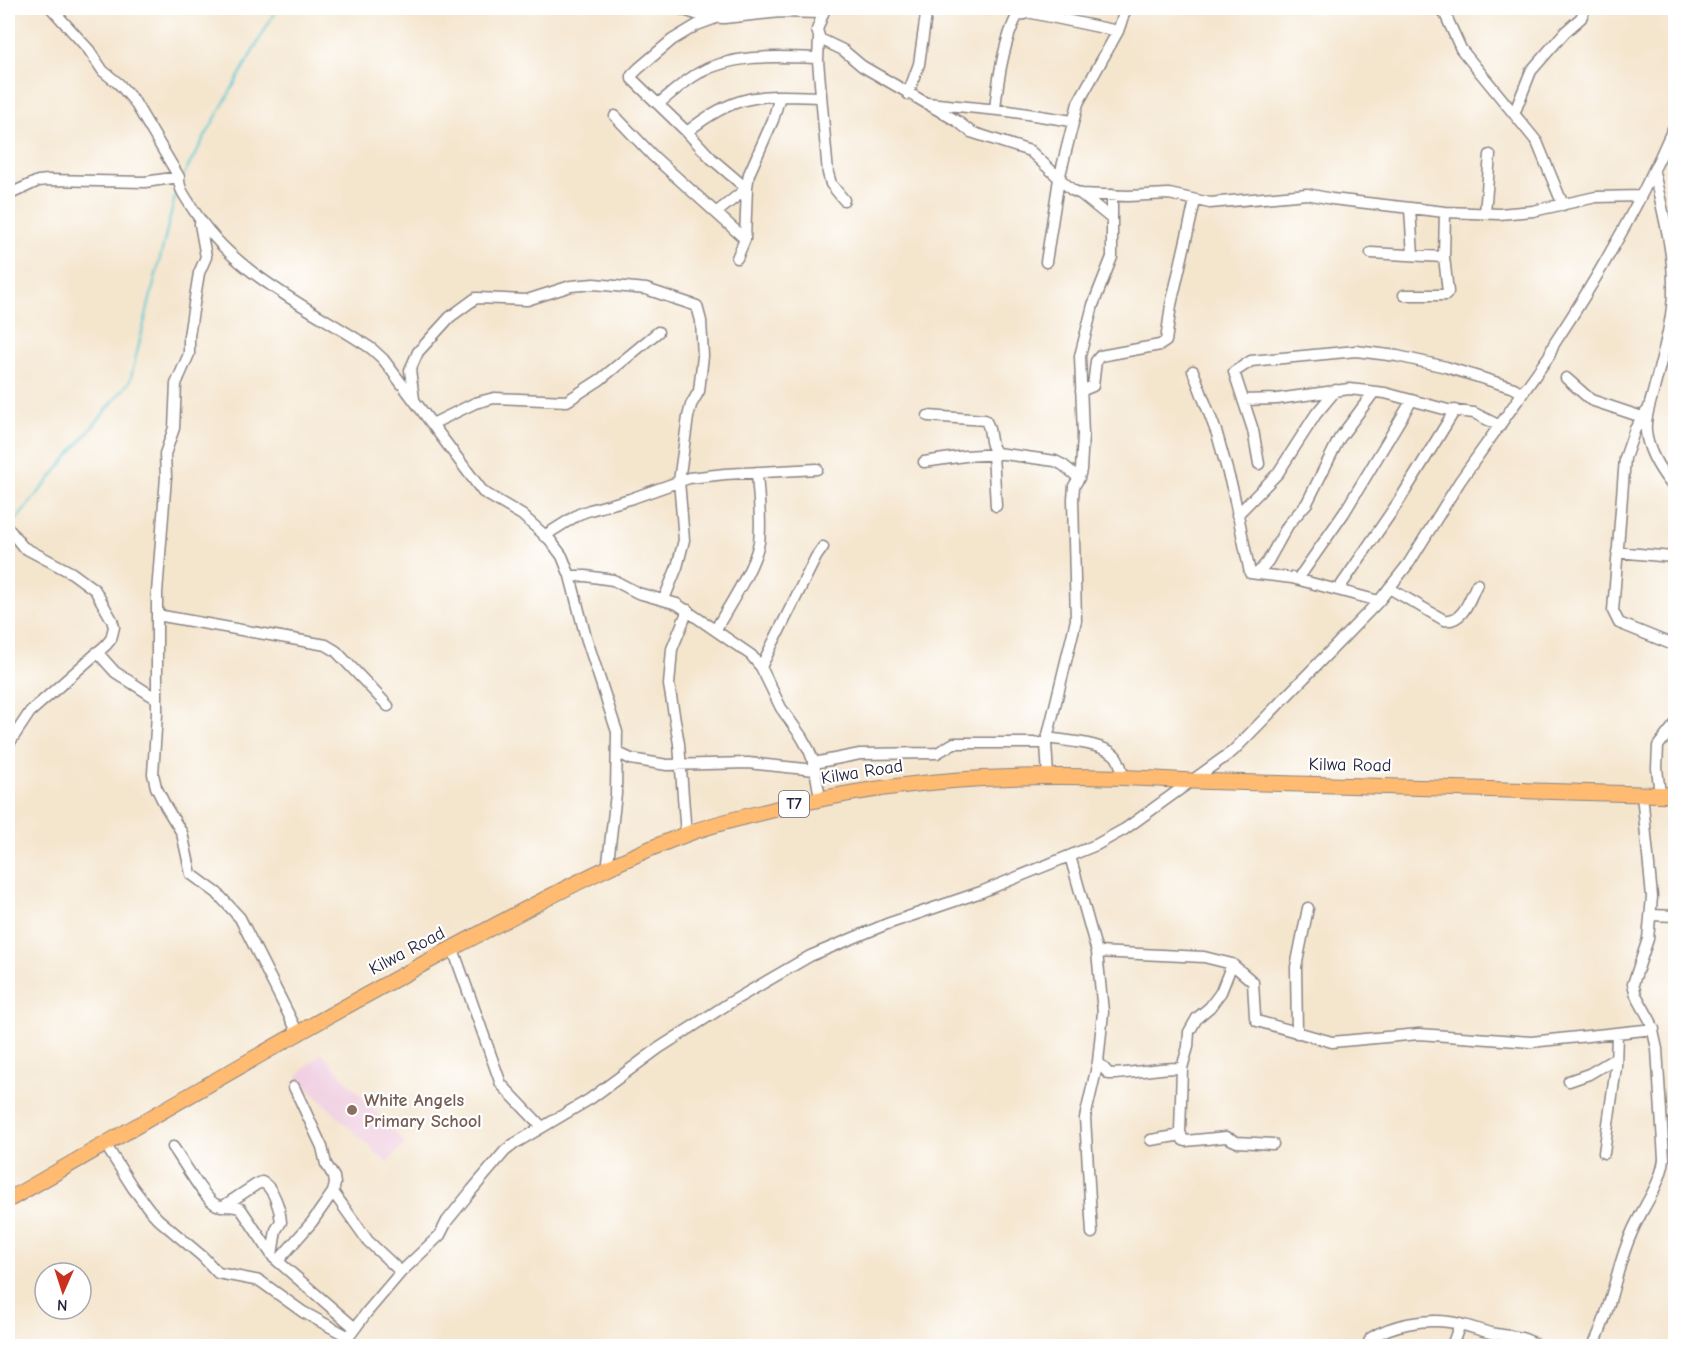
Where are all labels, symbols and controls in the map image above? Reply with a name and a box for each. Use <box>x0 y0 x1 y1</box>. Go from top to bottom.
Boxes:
street label: Kilwa Road <box>1308 754 1392 776</box>
street label: Kilwa Road <box>820 755 904 789</box>
road number: T7 <box>779 791 809 817</box>
street label: Kilwa Road <box>366 922 448 980</box>
place label: White Angels Primary School <box>364 1090 482 1132</box>
marker: White Angels Primary School <box>345 1103 359 1117</box>
north arrow <box>33 1261 93 1321</box>
text: N <box>57 1296 68 1314</box>

